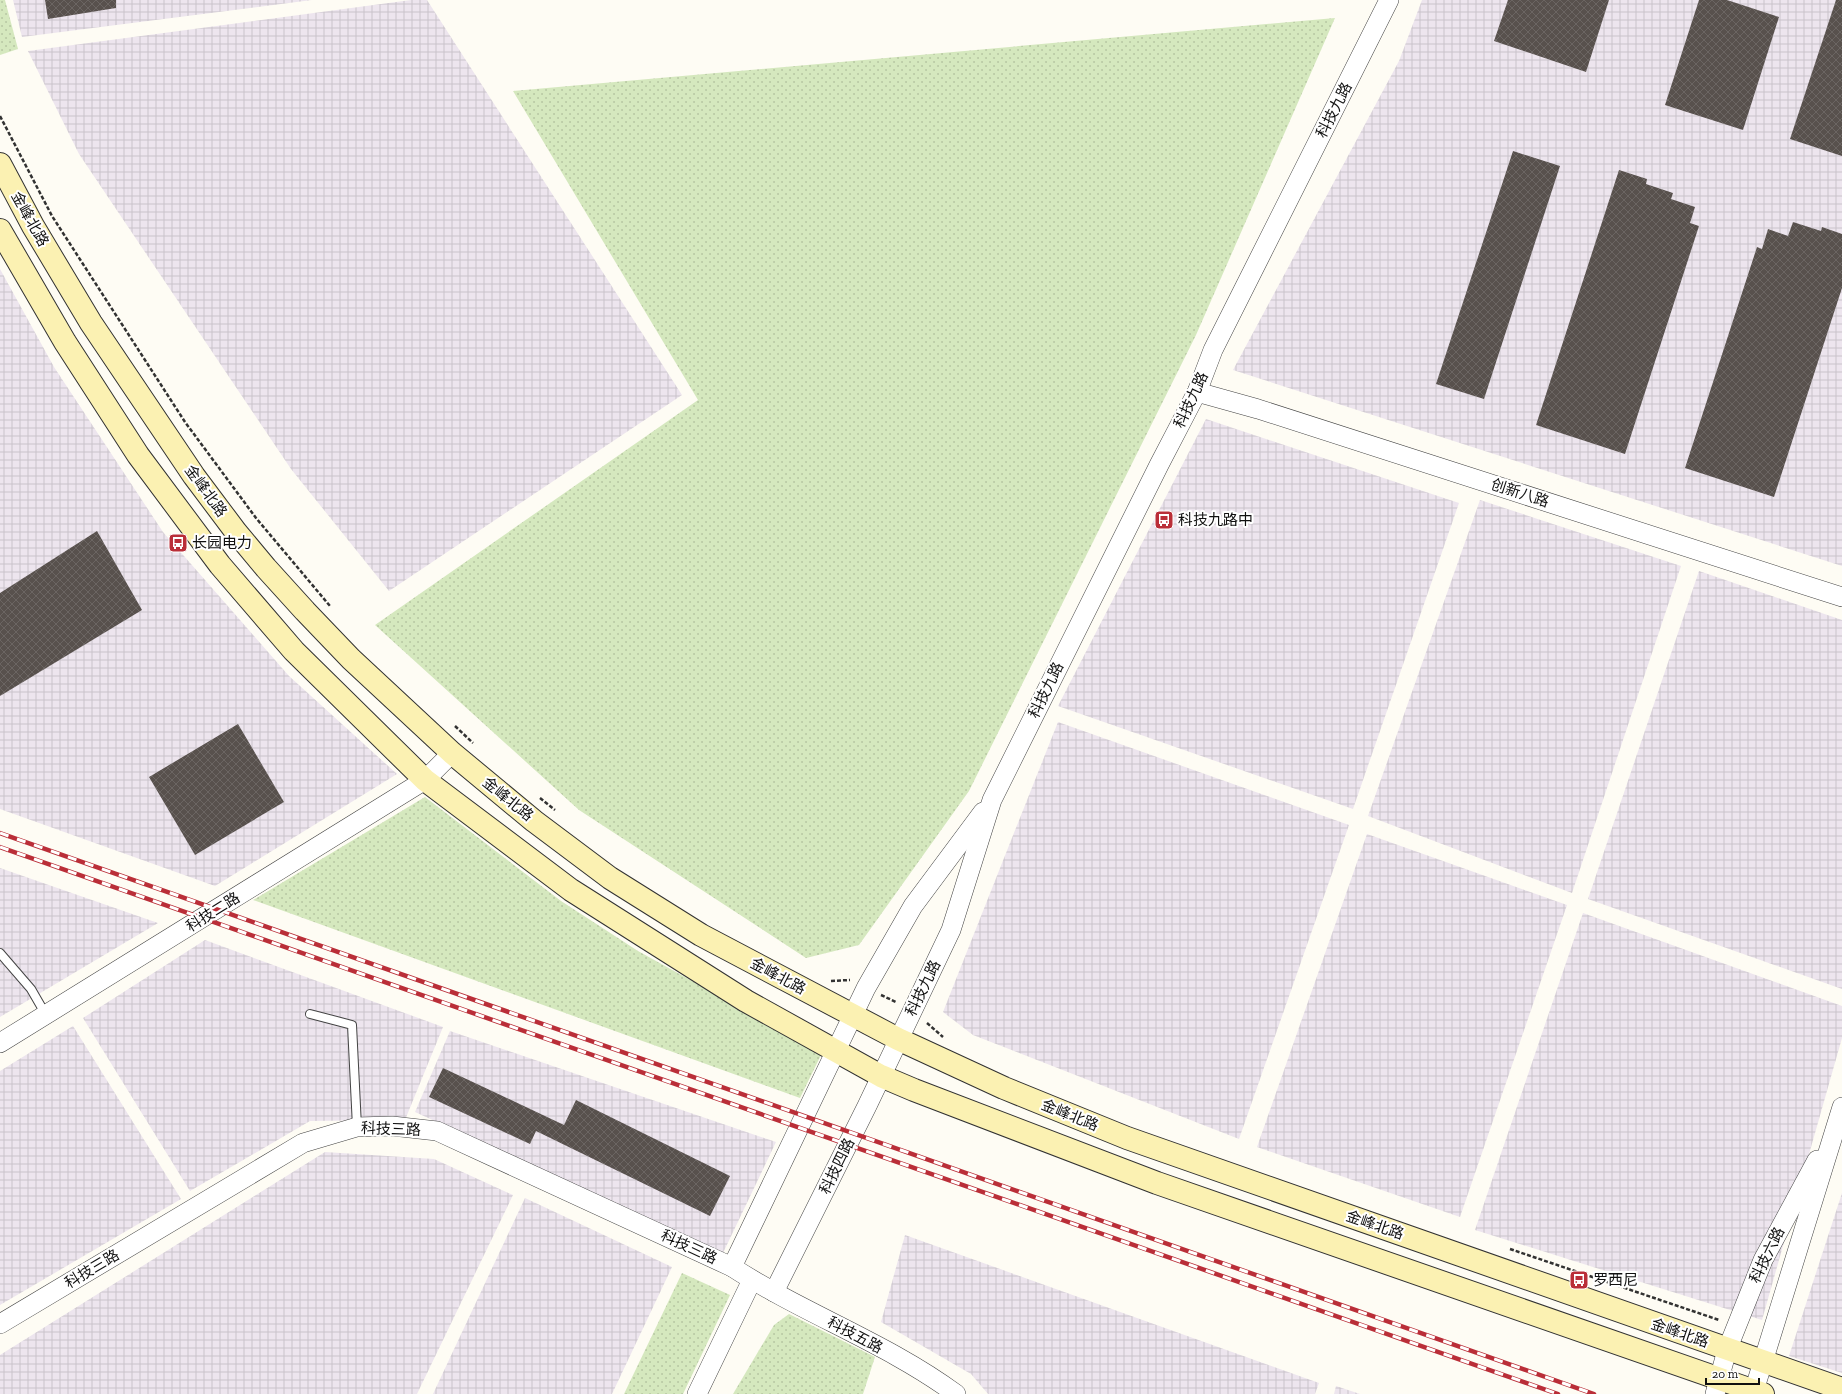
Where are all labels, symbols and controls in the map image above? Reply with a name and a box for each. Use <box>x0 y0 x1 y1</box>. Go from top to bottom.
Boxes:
street label: 科技九路 <box>1312 79 1356 141</box>
street label: 金峰北路 <box>8 188 52 250</box>
street label: 科技九路 <box>1170 369 1212 431</box>
street label: 金峰北路 <box>181 461 231 521</box>
street label: 创新八路 <box>1489 475 1551 511</box>
bus stop icon: 科技九路中 <box>1153 509 1175 531</box>
place label: 科技九路中 <box>1178 511 1253 529</box>
bus stop icon: 长园电力 <box>167 532 189 554</box>
place label: 长园电力 <box>192 534 252 552</box>
street label: 科技九路 <box>1025 659 1067 721</box>
street label: 金峰北路 <box>479 773 537 825</box>
street label: 科技二路 <box>183 888 243 936</box>
street label: 金峰北路 <box>747 954 809 998</box>
street label: 科技九路 <box>902 957 944 1019</box>
street label: 金峰北路 <box>1039 1095 1101 1135</box>
street label: 科技三路 <box>361 1119 421 1139</box>
street label: 科技四路 <box>816 1135 858 1197</box>
street label: 金峰北路 <box>1344 1207 1406 1243</box>
street label: 科技六路 <box>1746 1224 1788 1286</box>
street label: 科技三路 <box>658 1226 720 1268</box>
street label: 科技三路 <box>62 1246 122 1292</box>
bus stop icon: 罗西尼 <box>1568 1269 1590 1291</box>
place label: 罗西尼 <box>1593 1271 1638 1289</box>
street label: 科技五路 <box>824 1313 886 1357</box>
street label: 金峰北路 <box>1649 1315 1711 1351</box>
scale bar <box>1706 1360 1759 1386</box>
text: 20 m <box>1712 1367 1739 1381</box>

